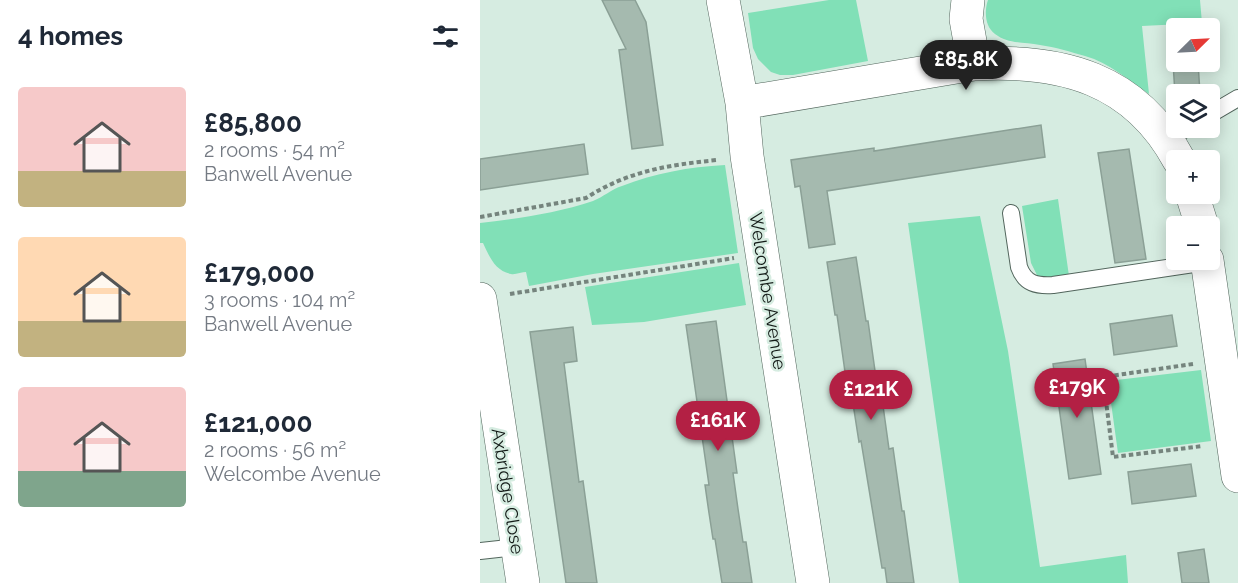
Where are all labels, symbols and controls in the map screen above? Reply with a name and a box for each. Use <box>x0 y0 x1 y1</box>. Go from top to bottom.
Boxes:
north arrow <box>1166 18 1220 72</box>
map controls <box>1166 18 1220 270</box>
icon: filters <box>429 20 462 53</box>
text: 4 homes <box>18 21 123 51</box>
pin: £85.8K <box>917 40 1015 91</box>
text: £85.8K <box>934 47 998 71</box>
button: layers <box>1166 84 1220 138</box>
text: £85,800 <box>204 108 302 138</box>
icon: home <box>66 111 138 183</box>
text: 2 rooms · 54 m² <box>204 138 345 162</box>
button: + <box>1166 150 1220 204</box>
text: Banwell Avenue <box>204 162 352 186</box>
street label: Welcombe Avenue <box>745 211 791 372</box>
button: − <box>1166 216 1220 270</box>
text: £179,000 <box>204 258 315 288</box>
icon: home <box>66 261 138 333</box>
text: 3 rooms · 104 m² <box>204 288 355 312</box>
text: Banwell Avenue <box>204 312 352 336</box>
pin: £179K <box>1035 368 1119 419</box>
pin: £121K <box>829 370 913 421</box>
text: £179K <box>1048 375 1106 399</box>
text: £121K <box>843 377 899 401</box>
pin: £161K <box>676 401 760 452</box>
text: £121,000 <box>204 408 312 438</box>
text: £161K <box>690 408 746 432</box>
icon: home <box>66 411 138 483</box>
street label: Axbridge Close <box>488 427 528 556</box>
text: 2 rooms · 56 m² <box>204 438 346 462</box>
text: Welcombe Avenue <box>204 462 381 486</box>

